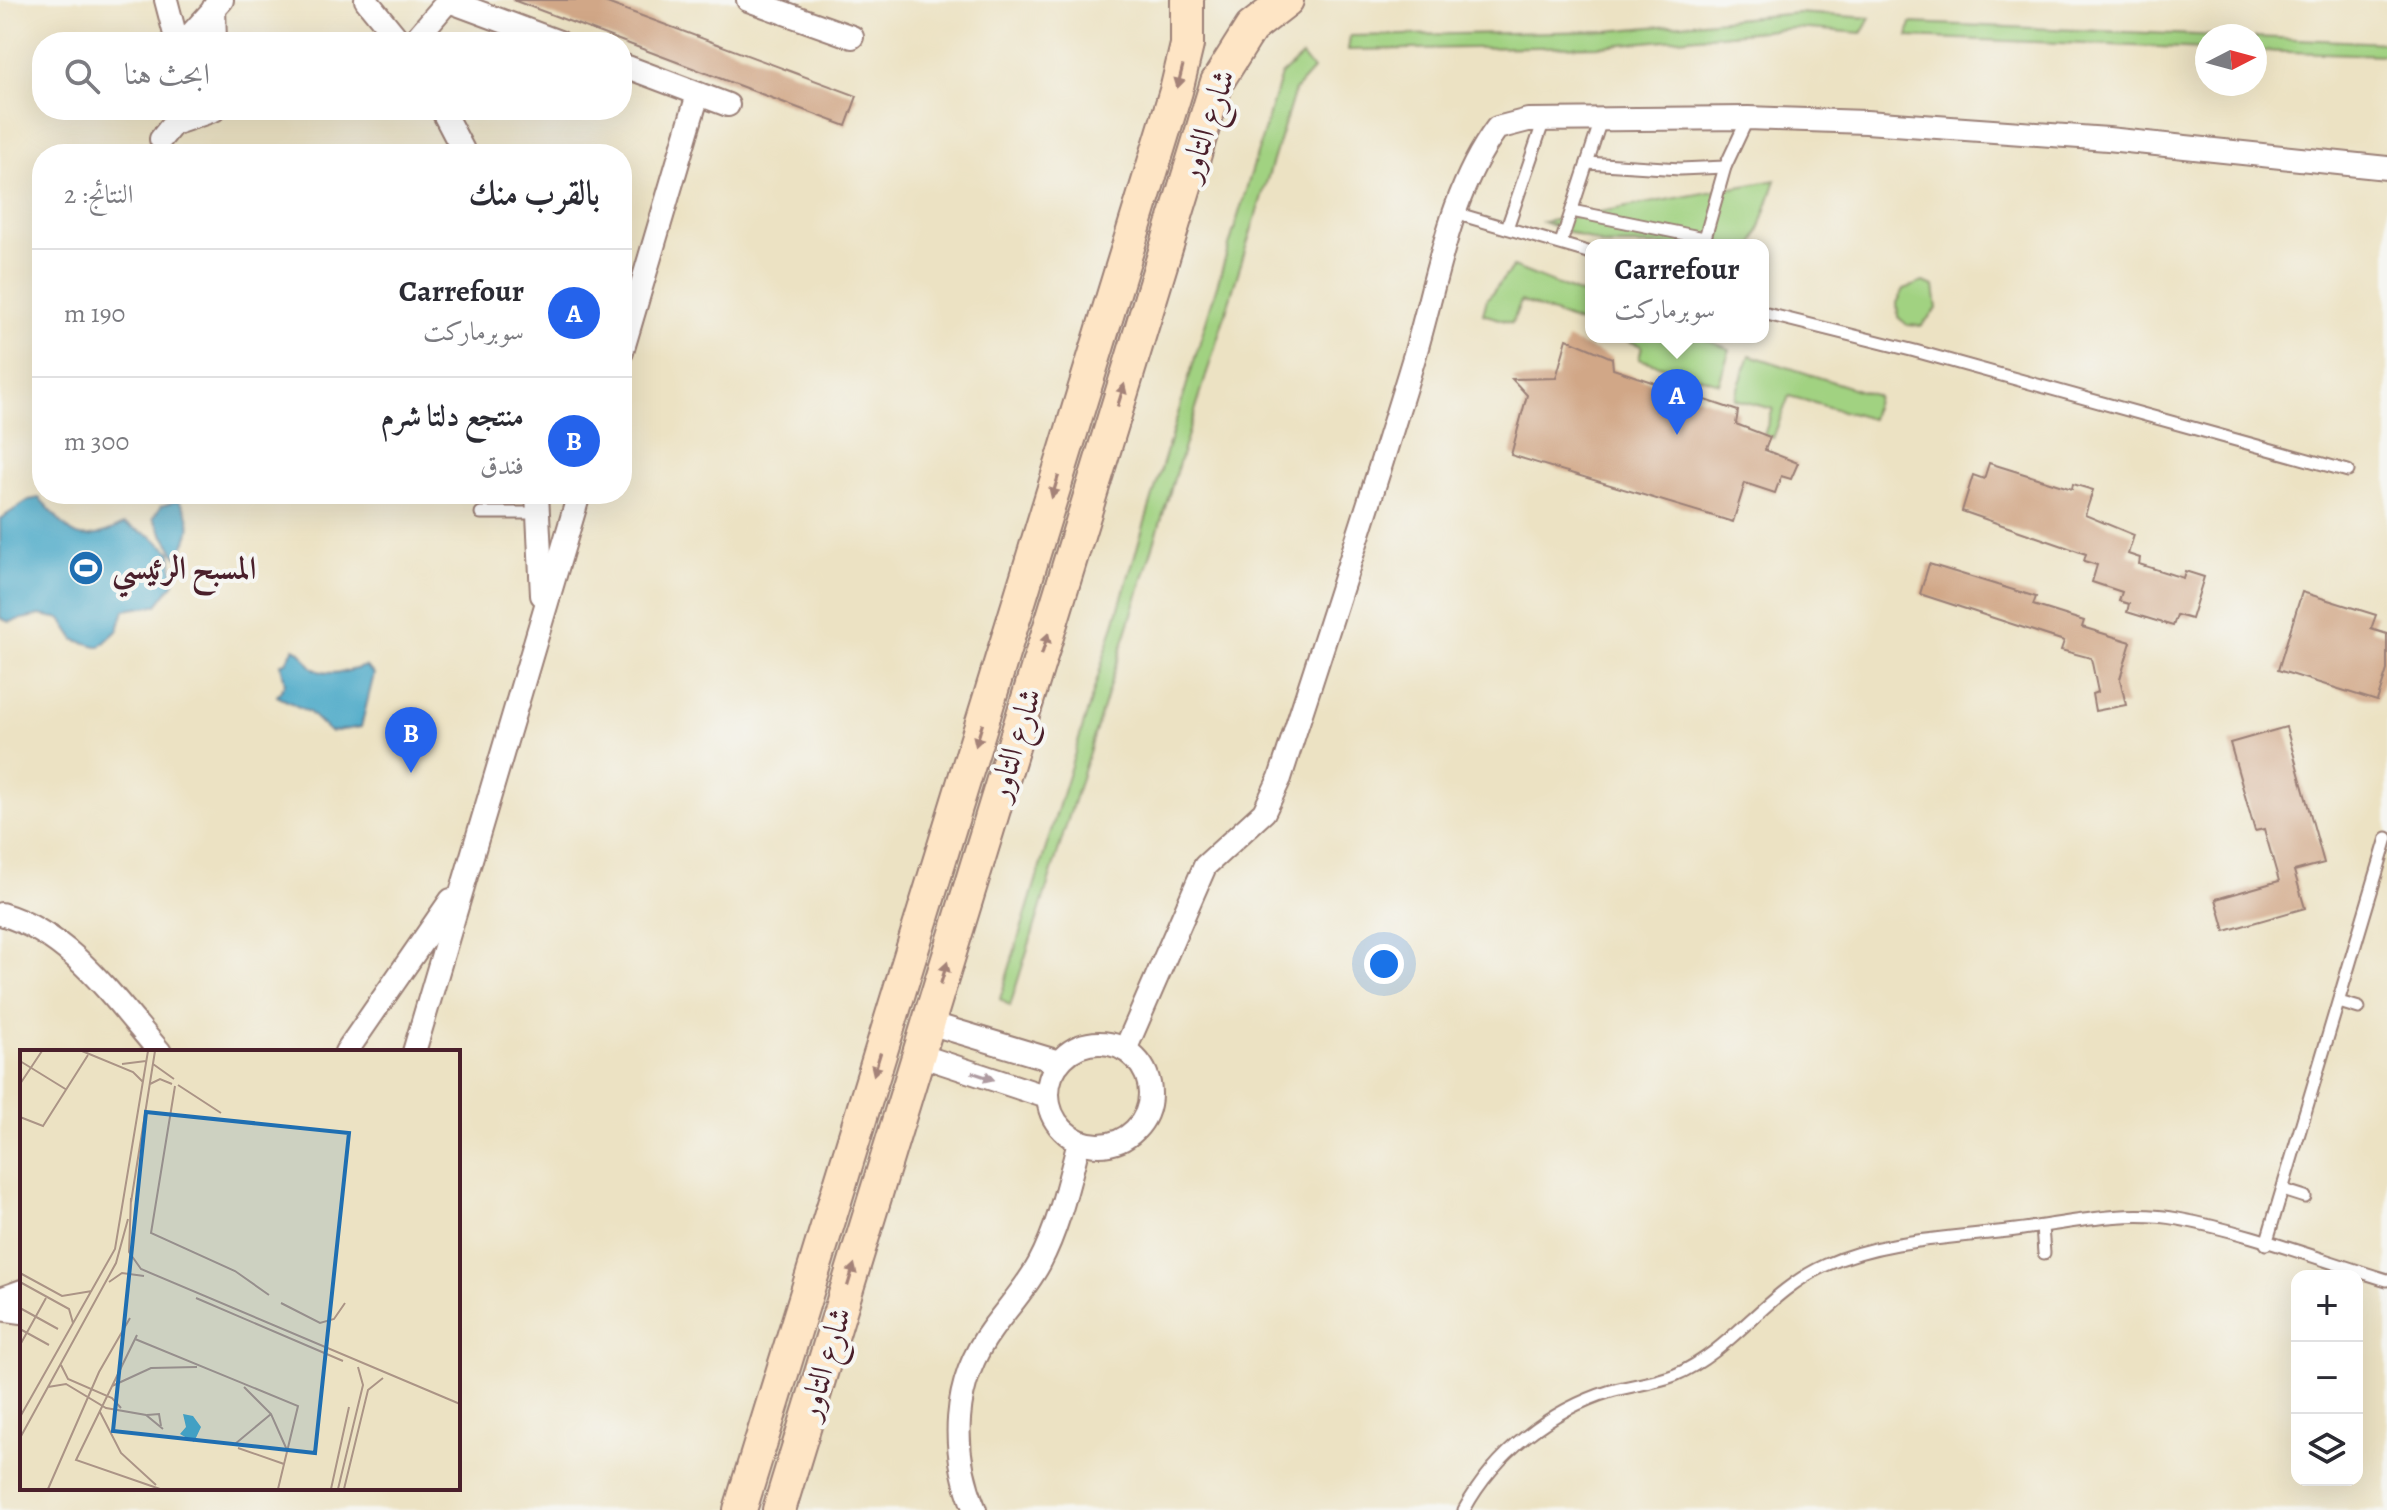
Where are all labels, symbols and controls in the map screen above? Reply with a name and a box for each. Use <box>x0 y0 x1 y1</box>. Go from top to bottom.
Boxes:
north arrow <box>2195 24 2267 96</box>
search box <box>32 32 632 120</box>
icon: search <box>60 54 104 98</box>
text: ابحث هنا <box>124 54 210 94</box>
street label: شارع التاور <box>1165 63 1250 191</box>
one-way arrow <box>1173 65 1185 90</box>
text: بالقرب منك <box>468 169 600 216</box>
text: النتائج: 2 <box>64 177 133 212</box>
popup <box>1585 239 1769 343</box>
text: Carrefour <box>1614 249 1740 289</box>
text: Carrefour <box>399 271 524 311</box>
text: سوبرماركت <box>1614 292 1715 327</box>
text: 190 m <box>64 296 125 331</box>
text: A <box>566 296 582 331</box>
text: سوبرماركت <box>423 314 524 349</box>
pin: A <box>1651 369 1703 435</box>
one-way arrow <box>1115 383 1128 407</box>
text: منتجع دلتا شرم <box>381 396 524 436</box>
text: 300 m <box>64 424 129 459</box>
text: B <box>566 424 582 459</box>
text: فندق <box>480 448 524 483</box>
one-way arrow <box>1048 475 1061 499</box>
place label: المسبح الرئيسي <box>112 546 257 598</box>
sports icon: المسبح الرئيسي <box>67 549 105 587</box>
one-way arrow <box>1039 632 1052 656</box>
street label: شارع التاور <box>975 683 1057 810</box>
pin: B <box>385 707 437 773</box>
one-way arrow <box>972 724 984 748</box>
your location <box>1364 944 1404 984</box>
one-way arrow <box>938 961 951 985</box>
inset map <box>20 1050 460 1490</box>
one-way arrow <box>871 1052 883 1076</box>
one-way arrow <box>972 1070 996 1083</box>
one-way arrow <box>845 1263 858 1287</box>
map controls <box>2291 1270 2363 1486</box>
button: + <box>2291 1270 2363 1342</box>
street label: شارع التاور <box>785 1302 867 1429</box>
button: − <box>2291 1342 2363 1414</box>
button: layers <box>2291 1414 2363 1486</box>

